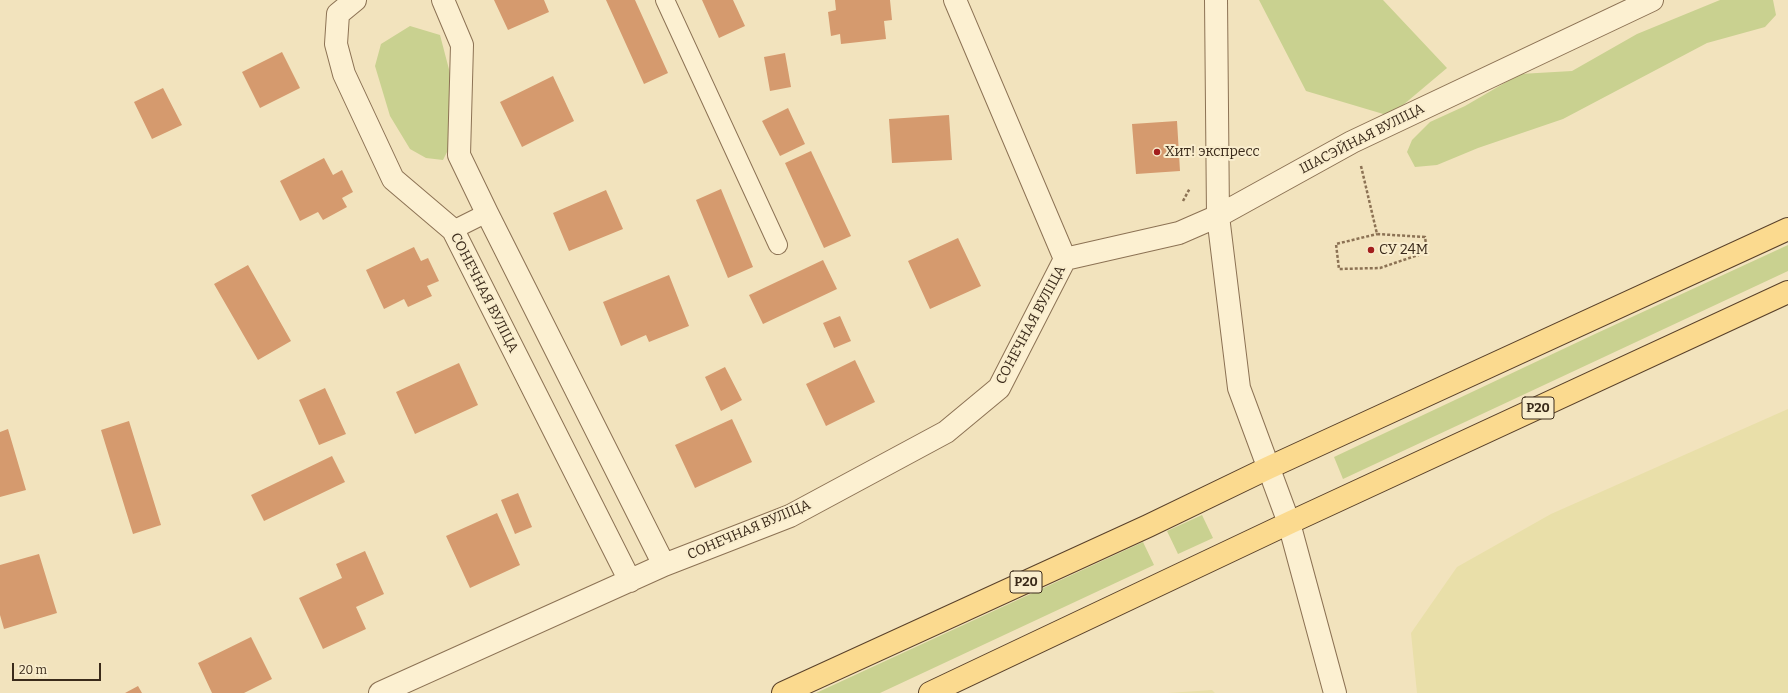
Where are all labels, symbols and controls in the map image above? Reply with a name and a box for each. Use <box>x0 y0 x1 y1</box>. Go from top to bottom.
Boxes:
street label: ШАСЭЙНАЯ ВУЛІЦА <box>1297 100 1427 178</box>
place label: Хит! экспресс <box>1165 144 1260 160</box>
marker: Хит! экспресс <box>1152 147 1162 157</box>
street label: СОНЕЧНАЯ ВУЛІЦА <box>447 230 521 356</box>
place label: СУ 24М <box>1379 242 1428 258</box>
marker: СУ 24М <box>1366 245 1376 255</box>
street label: СОНЕЧНАЯ ВУЛІЦА <box>993 263 1069 387</box>
road number: Р20 <box>1522 397 1554 419</box>
street label: СОНЕЧНАЯ ВУЛІЦА <box>685 496 813 564</box>
road number: Р20 <box>1010 571 1042 593</box>
scale bar <box>14 655 103 681</box>
text: 20 m <box>19 663 47 677</box>

